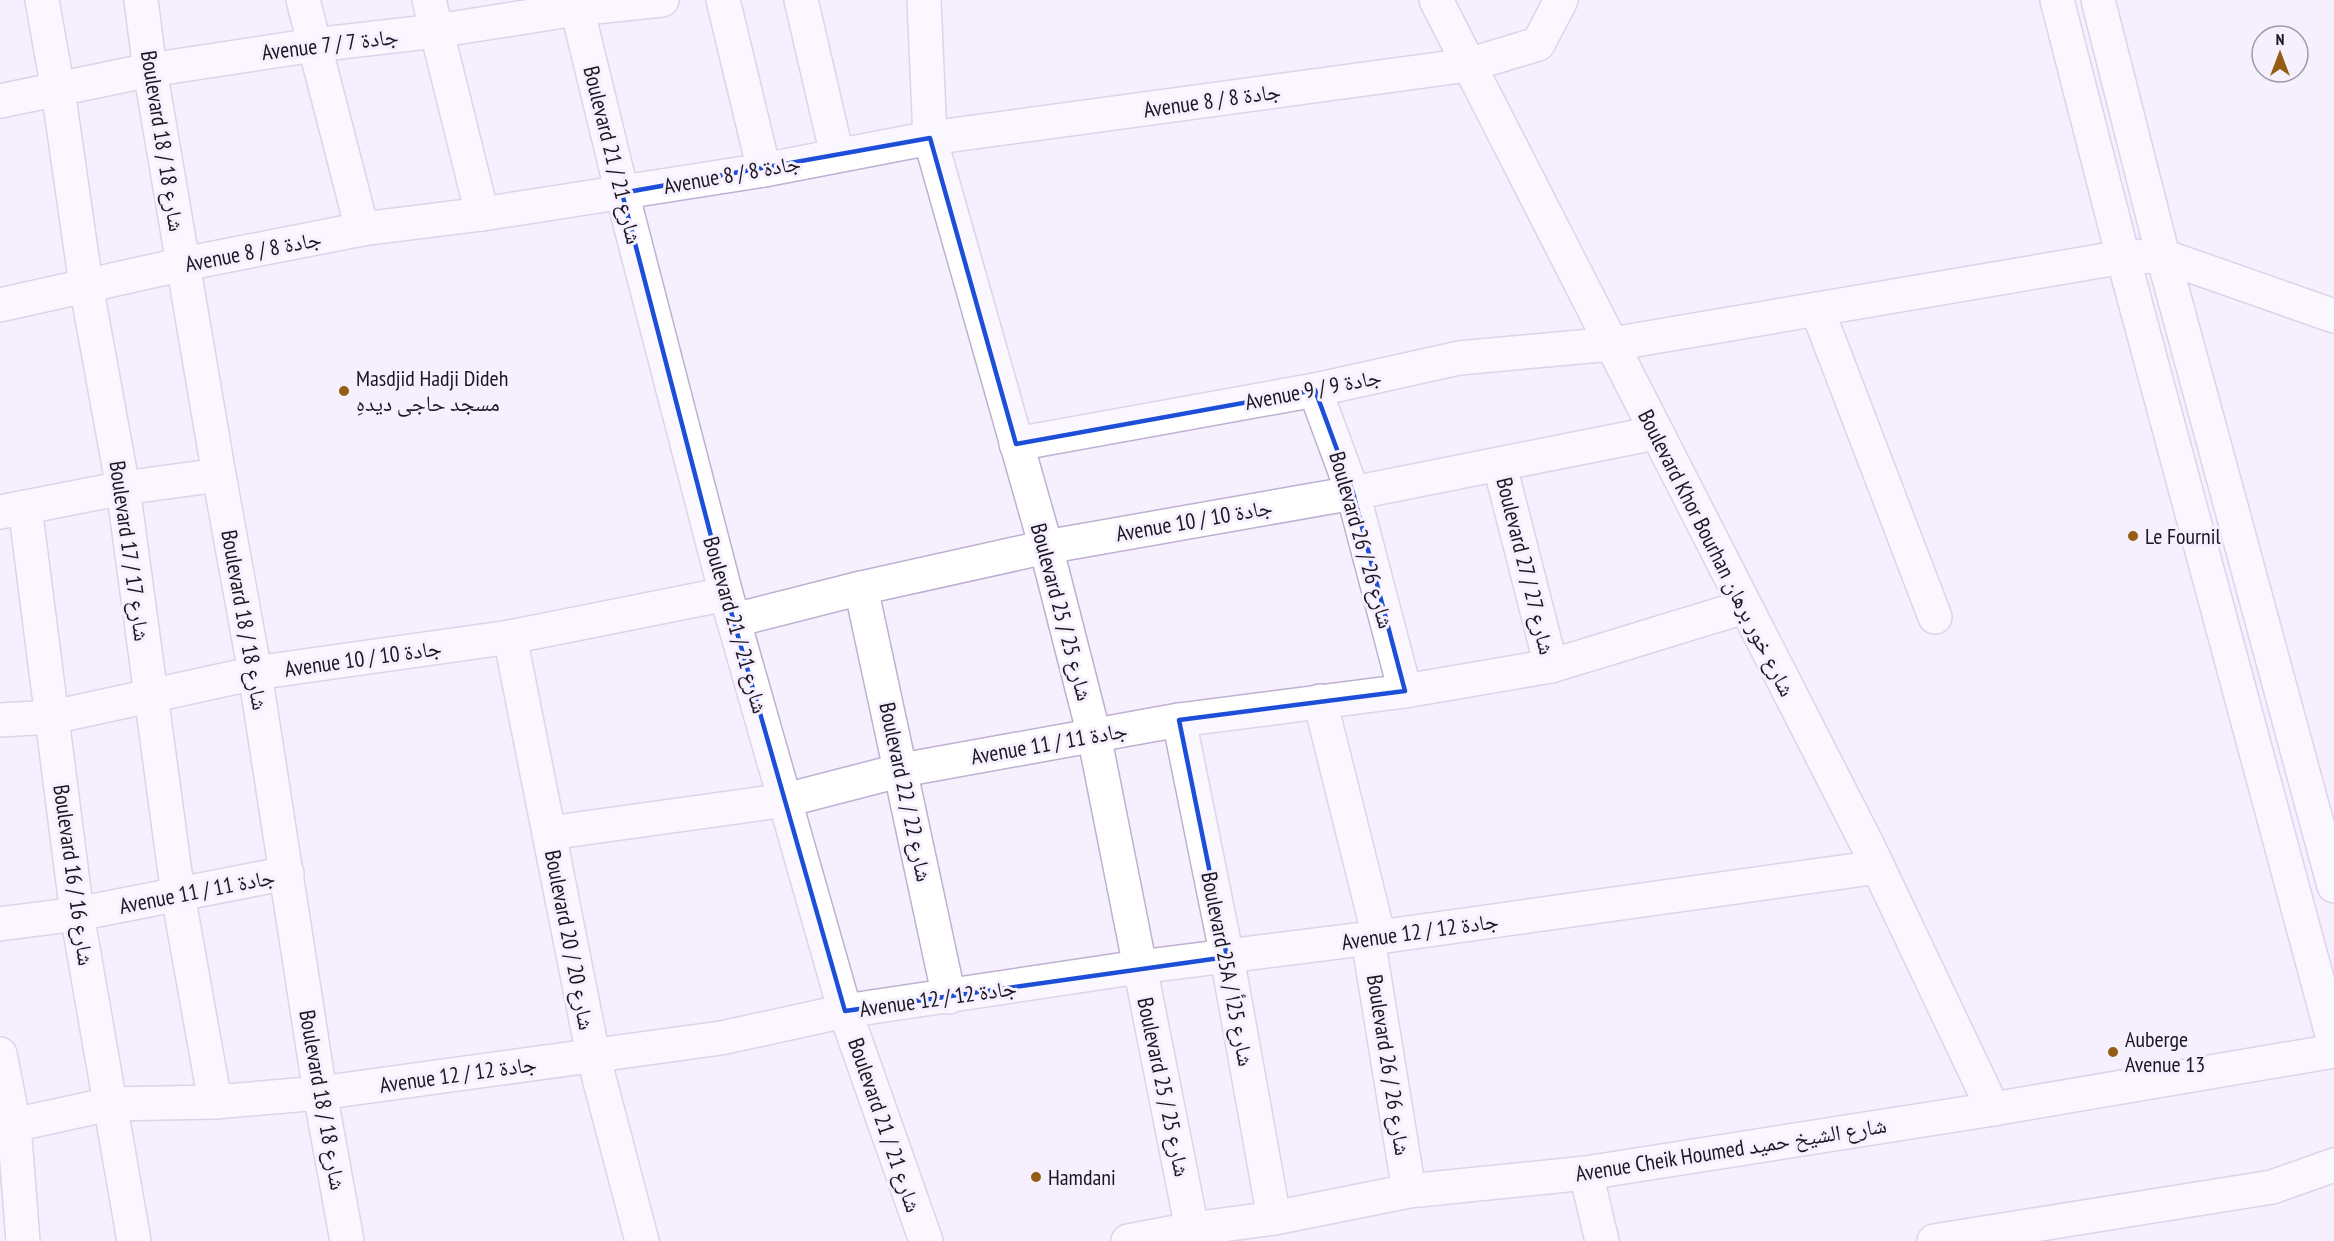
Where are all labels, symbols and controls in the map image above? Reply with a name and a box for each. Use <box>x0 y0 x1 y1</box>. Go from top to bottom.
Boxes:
street label: Avenue 7 / جادة 7 <box>260 22 400 66</box>
north arrow <box>2250 24 2310 84</box>
text: N <box>2276 29 2284 49</box>
street label: Boulevard 18 / شارع 18 <box>135 49 191 233</box>
street label: Boulevard 21 / شارع 21 <box>577 63 649 247</box>
street label: Avenue 8 / جادة 8 <box>1142 77 1282 123</box>
street label: Avenue 8 / جادة 8 <box>661 148 803 200</box>
street label: Avenue 8 / جادة 8 <box>182 224 324 278</box>
street label: Avenue 9 / جادة 9 <box>1242 362 1384 416</box>
place label: Masdjid Hadji Dideh مسجد حاجی دیدهِ <box>356 364 508 417</box>
marker: Masdjid Hadji Dideh مسجد حاجی دیدهِ <box>337 384 351 398</box>
street label: Boulevard Khor Bourhan شارع خور برهان <box>1632 405 1802 701</box>
street label: Boulevard 26 / شارع 26 <box>1323 448 1401 632</box>
street label: Boulevard 17 / شارع 17 <box>103 459 157 643</box>
street label: Boulevard 27 / شارع 27 <box>1490 474 1562 658</box>
street label: Avenue 10 / جادة 10 <box>1114 492 1274 548</box>
street label: Boulevard 25 / شارع 25 <box>1025 520 1099 704</box>
place label: Le Fournil <box>2145 522 2222 550</box>
street label: Boulevard 18 / شارع 18 <box>215 528 275 712</box>
marker: Le Fournil <box>2126 529 2140 543</box>
street label: Boulevard 21 / شارع 21 <box>697 533 775 717</box>
street label: Avenue 10 / جادة 10 <box>283 633 443 683</box>
street label: Boulevard 22 / شارع 22 <box>873 700 939 884</box>
street label: Avenue 11 / جادة 11 <box>969 715 1129 771</box>
street label: Boulevard 16 / شارع 16 <box>47 783 101 967</box>
street label: Boulevard 20 / شارع 20 <box>539 848 601 1032</box>
street label: Avenue 11 / جادة 11 <box>117 862 277 920</box>
street label: Boulevard 25A / شارع 25أ <box>1195 869 1261 1069</box>
street label: Avenue 12 / جادة 12 <box>1340 906 1500 956</box>
street label: Avenue 12 / جادة 12 <box>858 973 1018 1023</box>
street label: Boulevard 26 / شارع 26 <box>1361 973 1417 1157</box>
street label: Boulevard 25 / شارع 25 <box>1131 995 1197 1179</box>
street label: Boulevard 18 / شارع 18 <box>293 1008 353 1192</box>
place label: Auberge Avenue 13 <box>2125 1025 2205 1078</box>
street label: Boulevard 21 / شارع 21 <box>842 1034 928 1216</box>
marker: Auberge Avenue 13 <box>2106 1045 2120 1059</box>
street label: Avenue 12 / جادة 12 <box>378 1049 538 1099</box>
street label: Avenue Cheik Houmed شارع الشيخ حميد <box>1573 1111 1889 1187</box>
place label: Hamdani <box>1048 1163 1116 1191</box>
marker: Hamdani <box>1029 1170 1043 1184</box>

